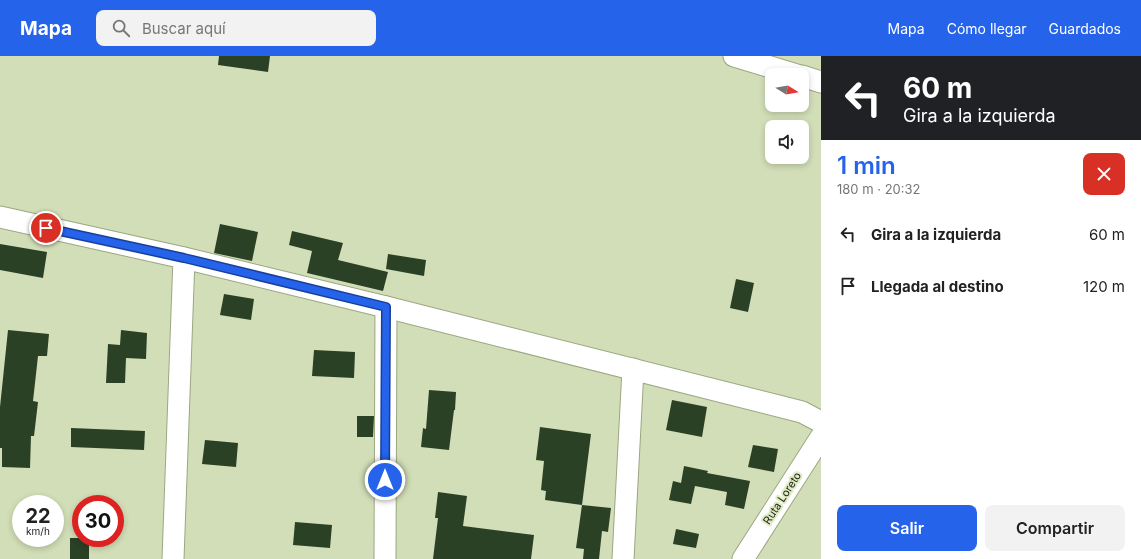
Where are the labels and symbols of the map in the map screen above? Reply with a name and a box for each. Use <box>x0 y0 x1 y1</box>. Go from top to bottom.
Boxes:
north arrow <box>765 68 809 112</box>
pin <box>29 211 63 245</box>
position arrow <box>364 459 406 501</box>
street label: Ruta Loreto <box>760 469 804 527</box>
speed limit sign: 30 <box>72 495 124 547</box>

